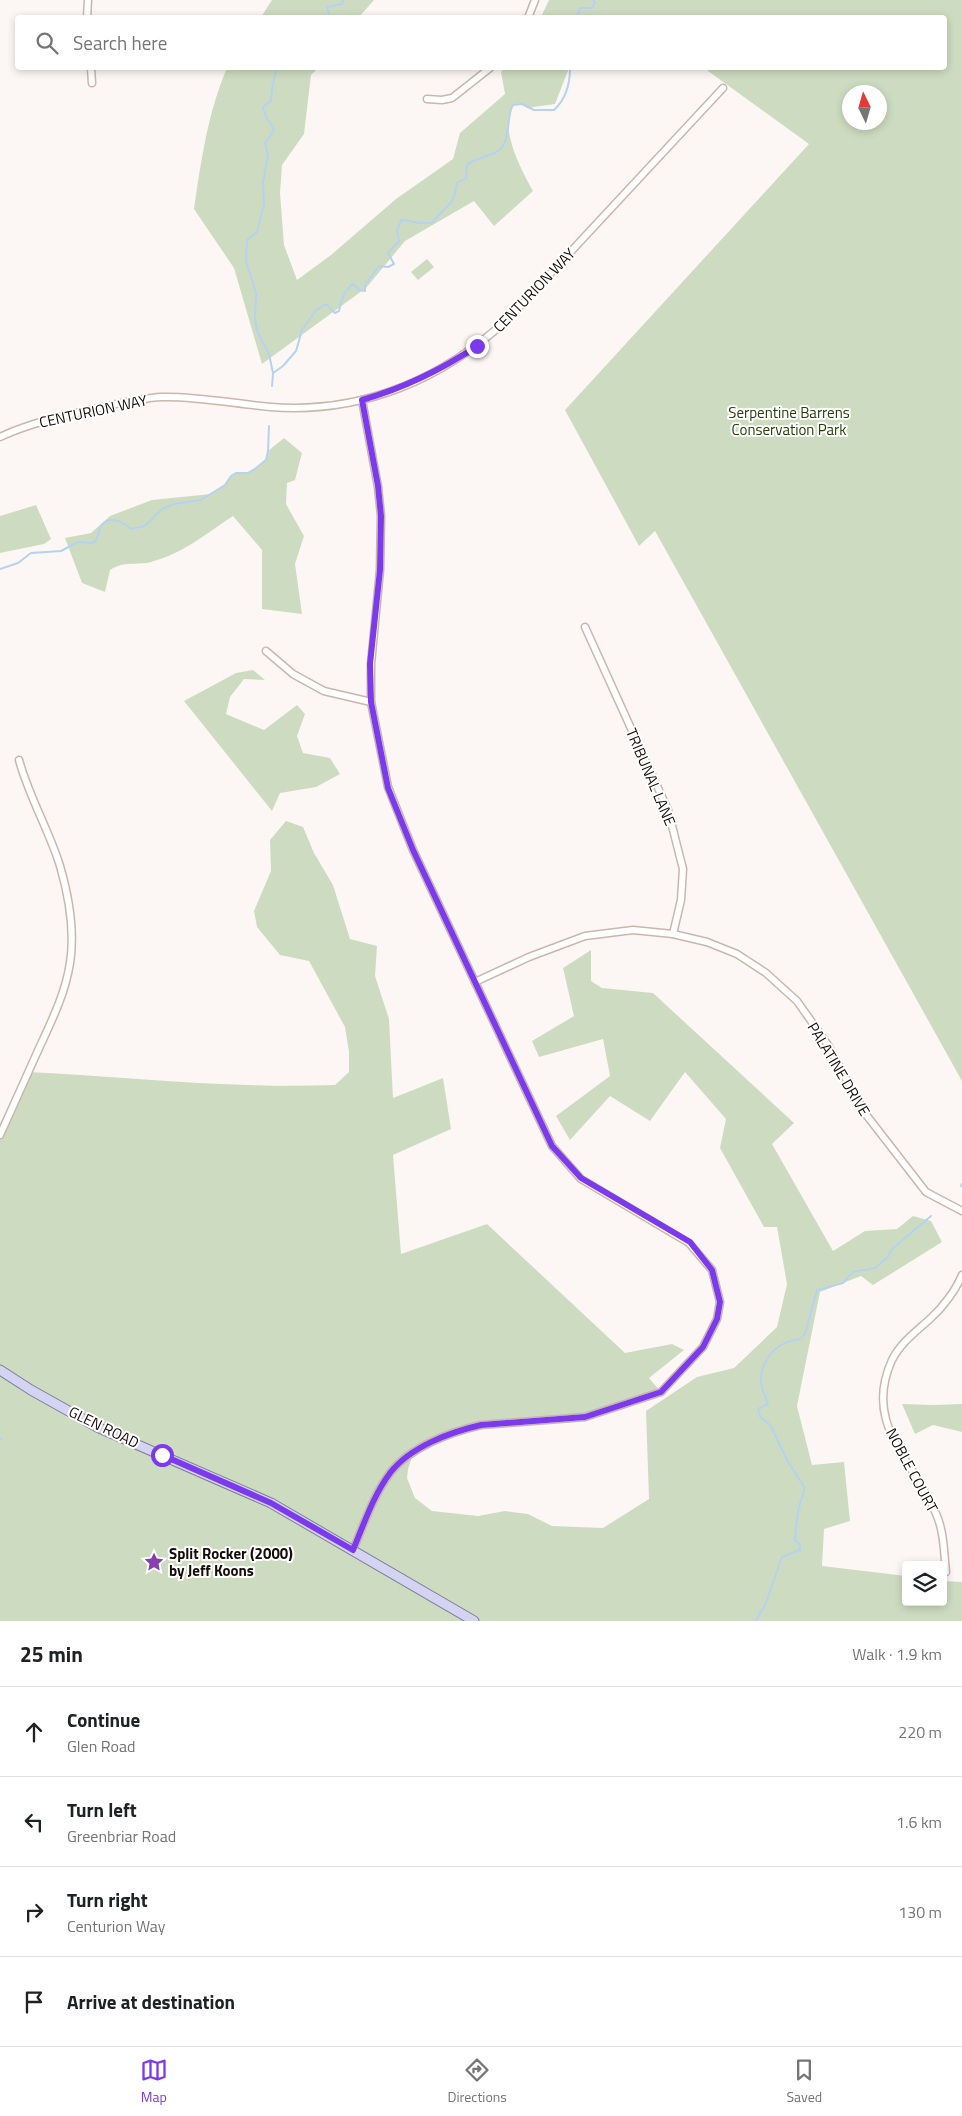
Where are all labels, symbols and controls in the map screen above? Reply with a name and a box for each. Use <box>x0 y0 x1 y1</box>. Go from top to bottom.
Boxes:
search box <box>15 15 947 70</box>
text: Search here <box>73 28 167 57</box>
icon: search <box>33 29 61 57</box>
north arrow <box>842 85 887 130</box>
street label: CENTURION WAY <box>488 243 580 337</box>
route end <box>466 335 489 358</box>
street label: CENTURION WAY <box>37 388 149 434</box>
park label: Serpentine Barrens Conservation Park <box>728 401 850 441</box>
street label: TRIBUNAL LANE <box>620 725 682 829</box>
street label: PALATINE DRIVE <box>802 1018 876 1120</box>
street label: GLEN ROAD <box>65 1400 143 1454</box>
street label: NOBLE COURT <box>880 1424 944 1516</box>
route start <box>151 1444 174 1467</box>
place label: Split Rocker (2000) by Jeff Koons <box>169 1542 293 1582</box>
place icon: Split Rocker (2000) by Jeff Koons <box>143 1551 165 1573</box>
map controls <box>902 1561 947 1606</box>
button: layers <box>902 1561 947 1606</box>
text: 25 min <box>20 1638 83 1670</box>
text: Walk · 1.9 km <box>852 1642 942 1666</box>
text: Continue <box>67 1705 140 1734</box>
icon: ahead <box>20 1718 48 1746</box>
text: 220 m <box>898 1720 942 1744</box>
text: Glen Road <box>67 1734 135 1758</box>
text: Turn left <box>67 1795 137 1824</box>
icon: left <box>20 1808 48 1836</box>
text: 1.6 km <box>896 1810 942 1834</box>
text: Greenbriar Road <box>67 1824 176 1848</box>
text: Turn right <box>67 1885 148 1914</box>
icon: right <box>20 1898 48 1926</box>
text: 130 m <box>898 1900 942 1924</box>
text: Centurion Way <box>67 1914 165 1938</box>
text: Arrive at destination <box>67 1987 235 2016</box>
icon: arrive <box>20 1988 48 2016</box>
tab: Map <box>140 2056 168 2107</box>
tab: Directions <box>447 2056 507 2107</box>
tab: Saved <box>787 2056 822 2107</box>

